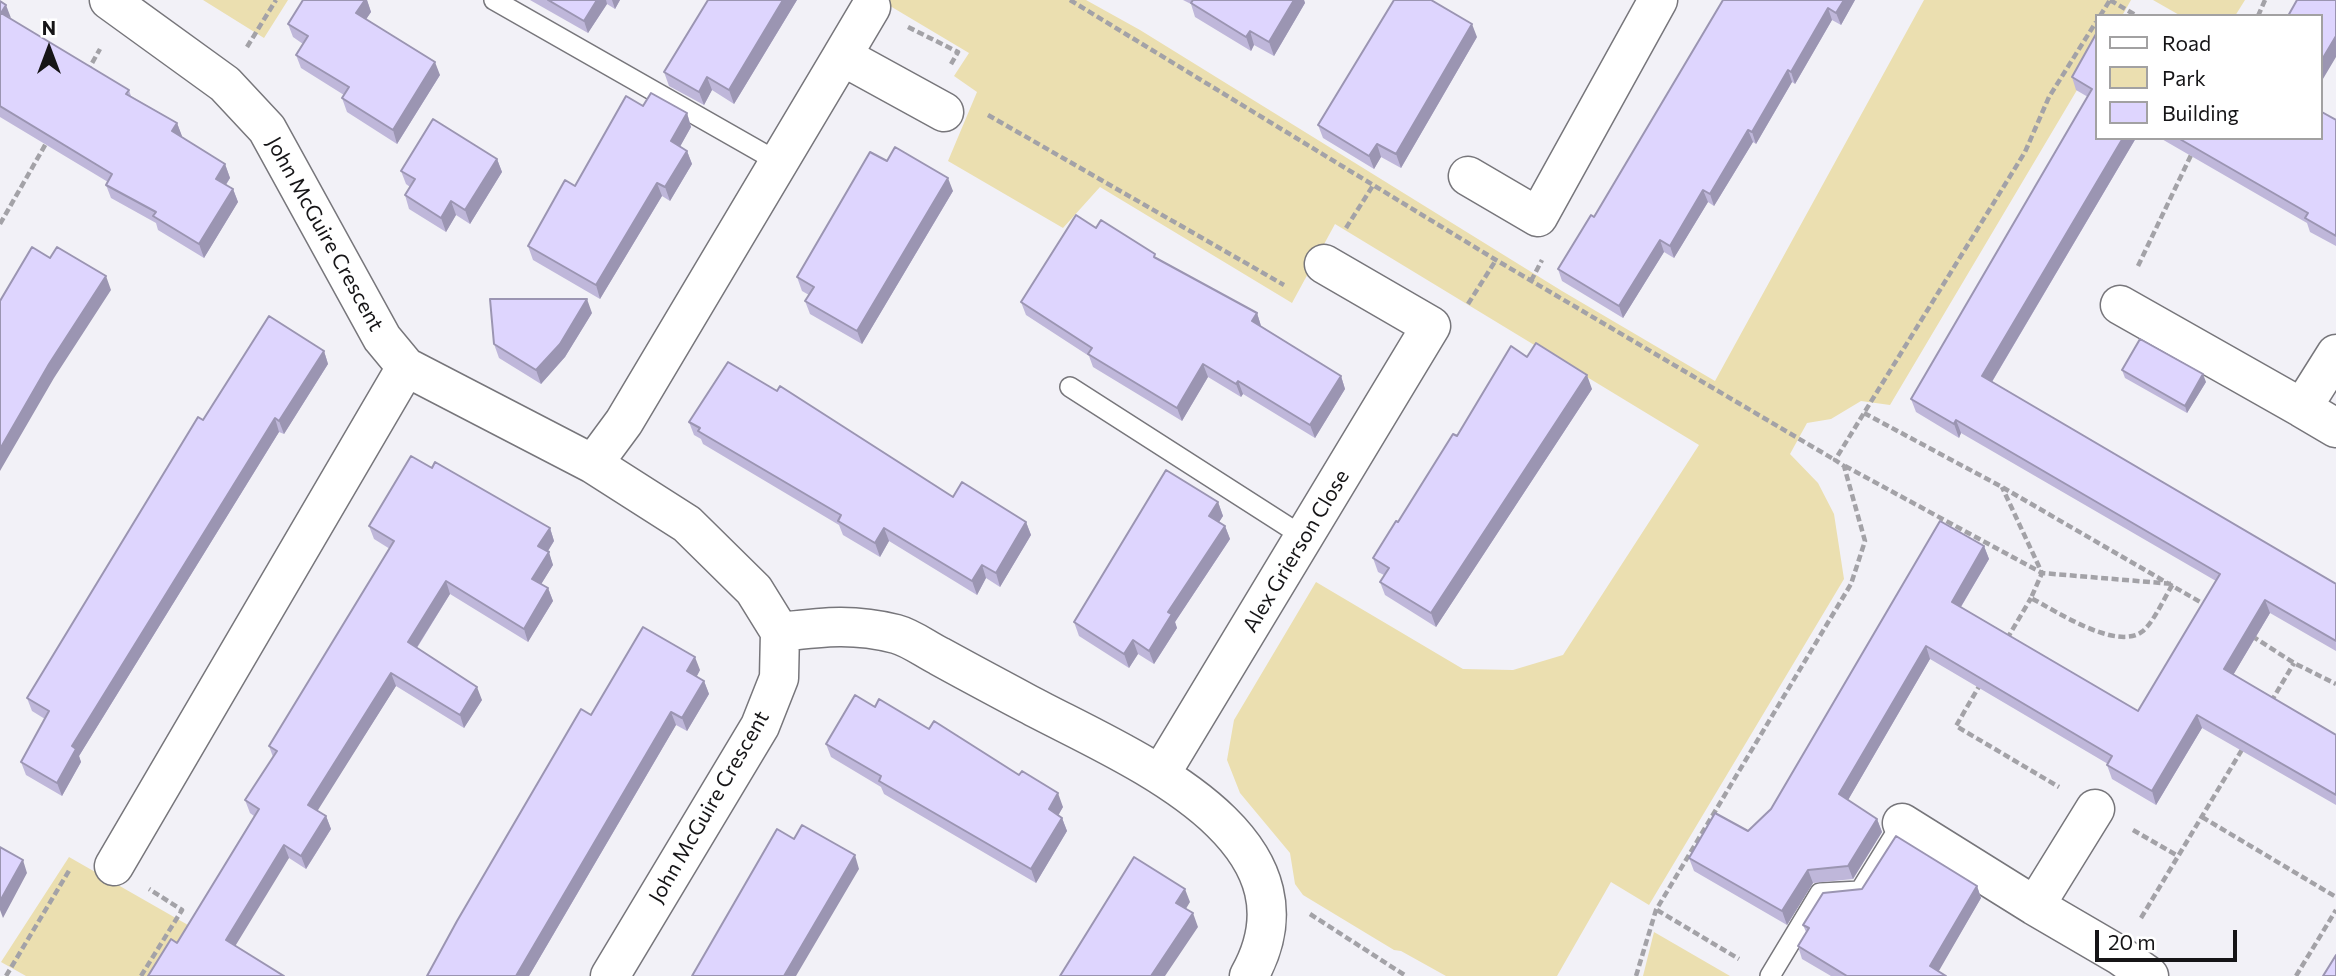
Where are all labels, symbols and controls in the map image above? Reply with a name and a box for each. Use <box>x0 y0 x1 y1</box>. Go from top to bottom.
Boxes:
north arrow <box>14 14 84 84</box>
legend <box>2094 14 2322 140</box>
text: N <box>42 16 56 39</box>
text: Road <box>2162 30 2211 55</box>
text: Park <box>2162 65 2206 90</box>
text: Building <box>2162 100 2239 125</box>
street label: John McGuire Crescent <box>261 133 389 335</box>
street label: Alex Grierson Close <box>1238 465 1354 637</box>
street label: John McGuire Crescent <box>644 706 774 908</box>
scale bar <box>2098 916 2240 960</box>
text: 20 m <box>2108 929 2156 954</box>

